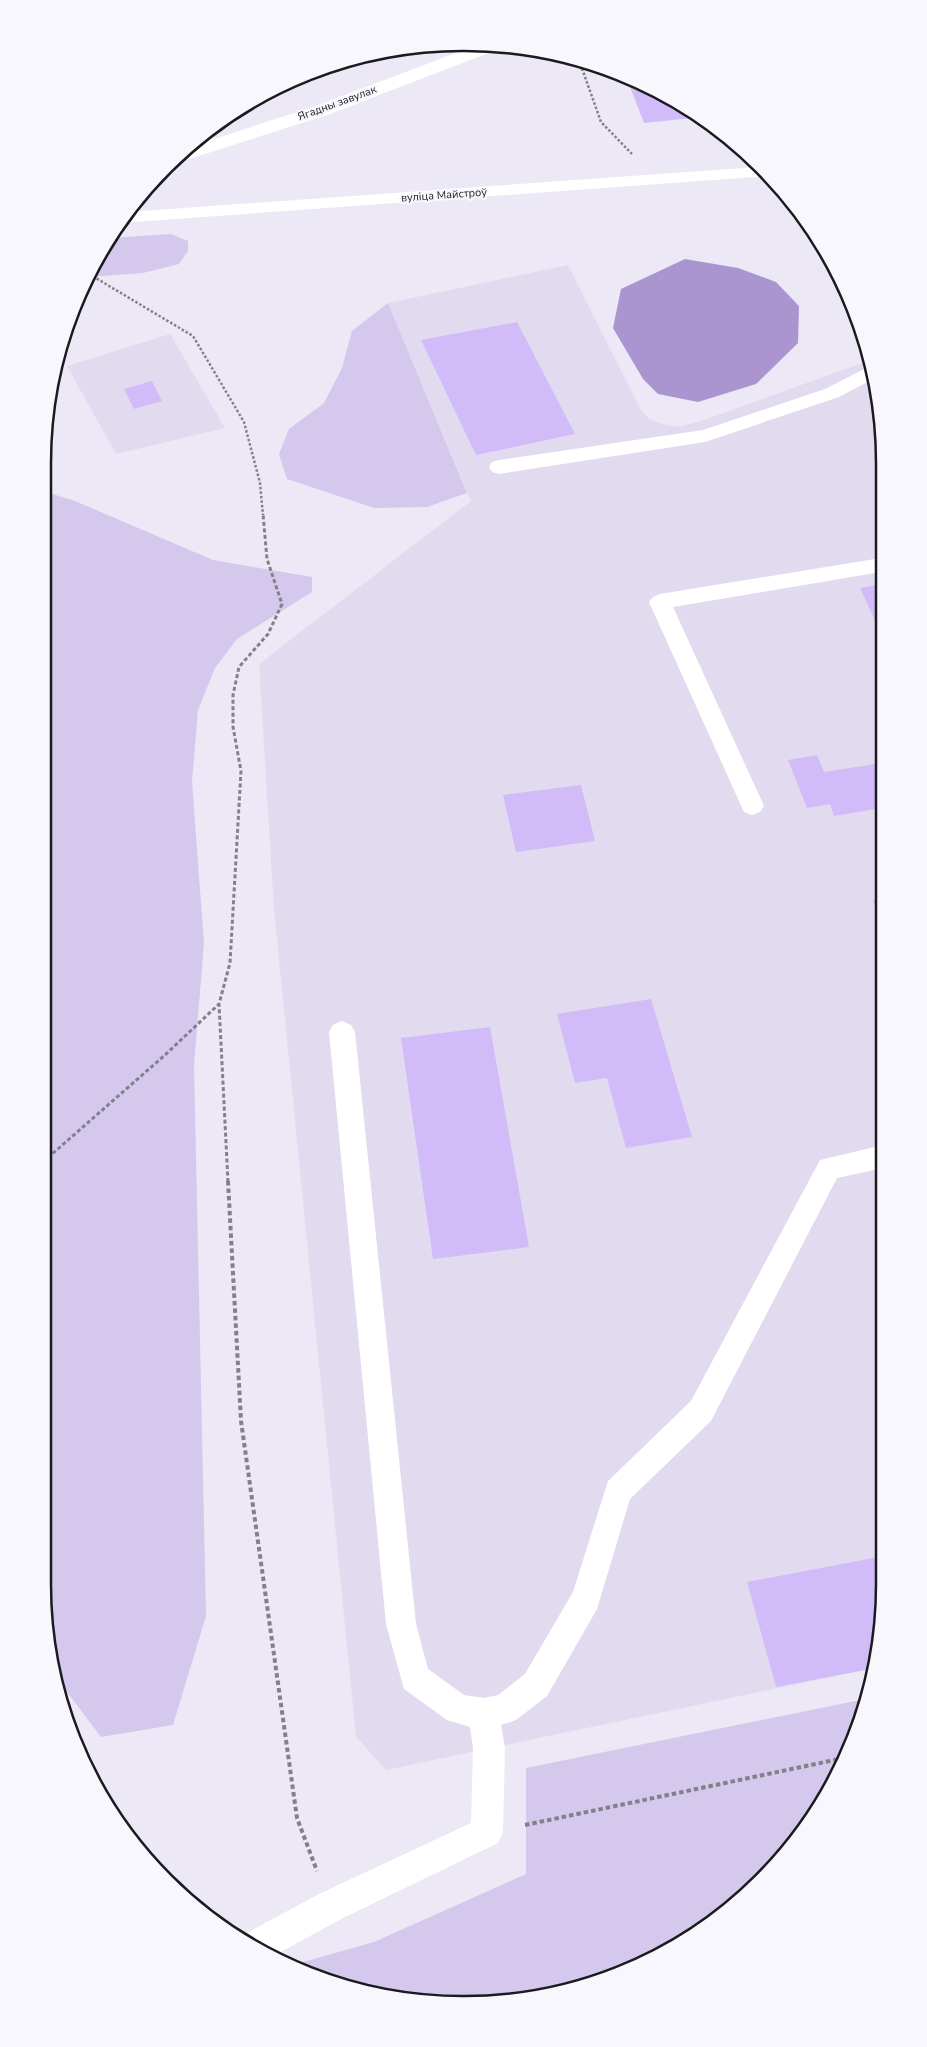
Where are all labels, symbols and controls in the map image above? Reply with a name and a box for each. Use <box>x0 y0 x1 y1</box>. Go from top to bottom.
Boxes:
street label: Ягадны завулак <box>296 82 379 124</box>
street label: вуліца Майстроў <box>401 185 488 205</box>

